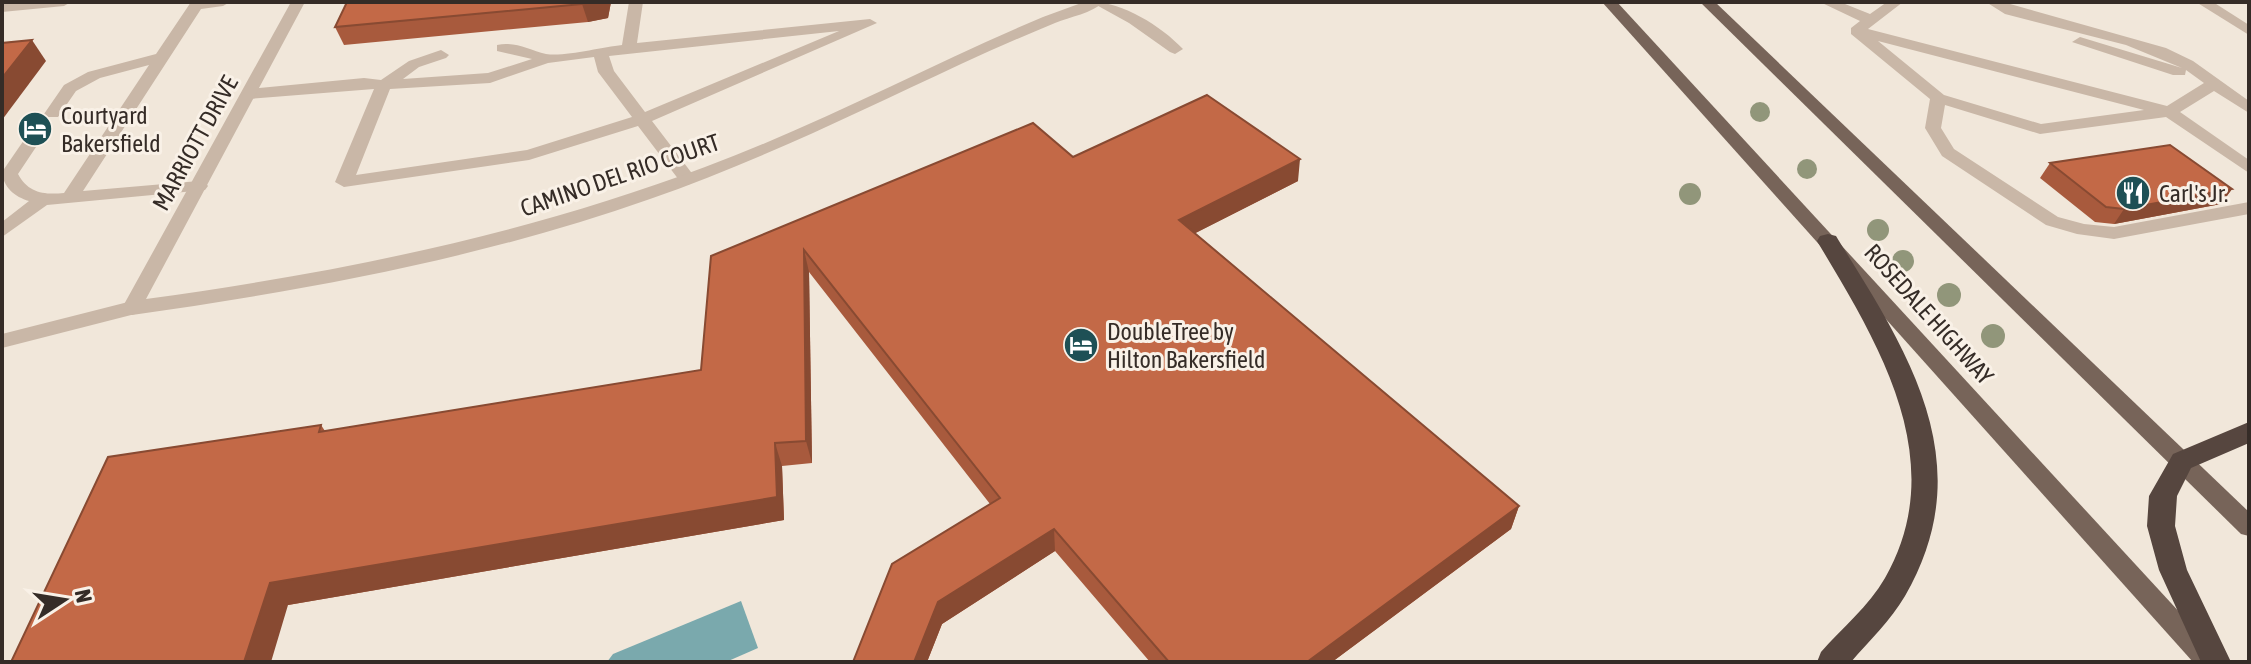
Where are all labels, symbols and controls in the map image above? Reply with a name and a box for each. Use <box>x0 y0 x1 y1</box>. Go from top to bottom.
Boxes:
street label: MARRIOTT DRIVE <box>147 71 243 215</box>
place label: Courtyard Bakersfield <box>61 102 161 157</box>
hotel icon: Courtyard Bakersfield <box>16 110 54 148</box>
street label: CAMINO DEL RIO COURT <box>517 128 724 222</box>
restaurant icon: Carl's Jr. <box>2114 174 2152 212</box>
place label: Carl's Jr. <box>2159 180 2228 207</box>
street label: ROSEDALE HIGHWAY <box>1859 238 1999 390</box>
place label: DoubleTree by Hilton Bakersfield <box>1107 318 1265 373</box>
hotel icon: DoubleTree by Hilton Bakersfield <box>1062 326 1100 364</box>
north arrow <box>24 560 104 640</box>
text: N <box>69 587 98 605</box>

